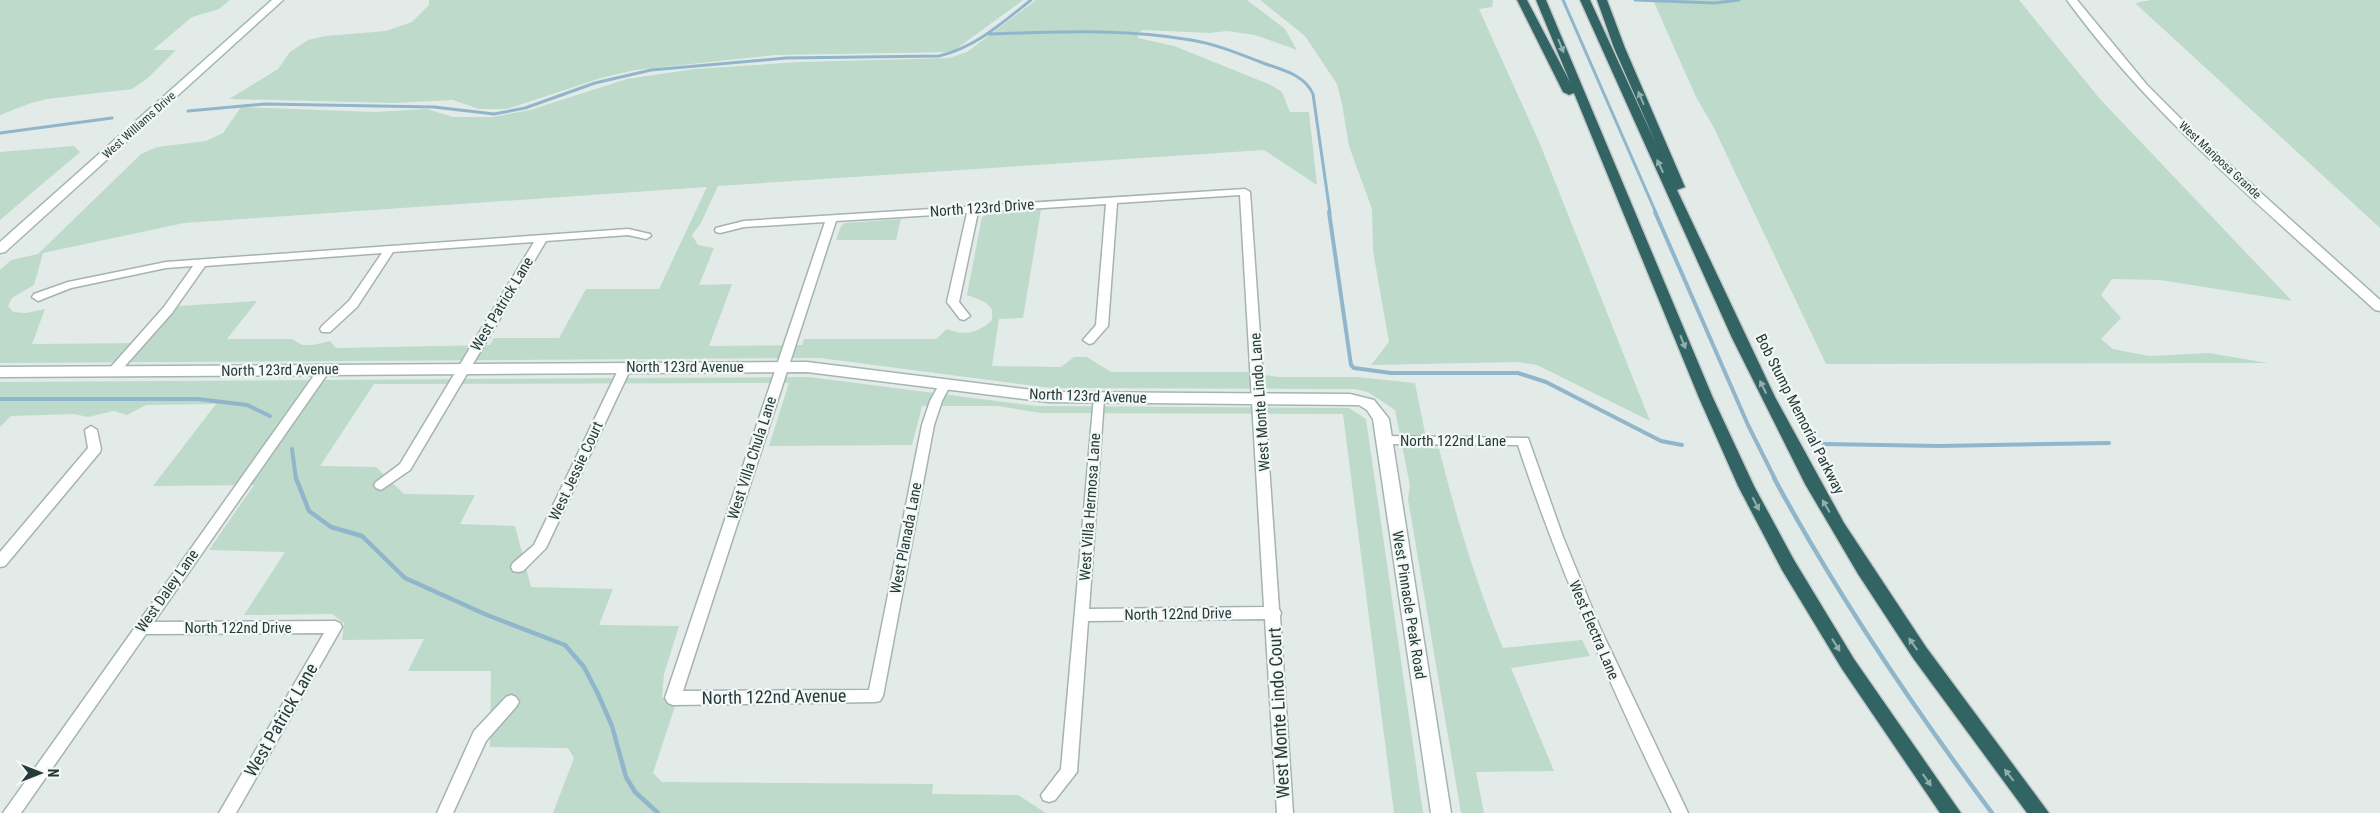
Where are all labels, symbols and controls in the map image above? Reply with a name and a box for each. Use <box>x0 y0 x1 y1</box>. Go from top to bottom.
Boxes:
one-way arrow <box>1557 39 1565 53</box>
street label: West Williams Drive <box>100 88 179 161</box>
one-way arrow <box>1636 91 1644 105</box>
street label: West Mariposa Grande <box>2176 118 2264 202</box>
one-way arrow <box>1655 159 1663 173</box>
street label: North 123rd Drive <box>929 195 1035 221</box>
street label: West Patrick Lane <box>467 254 537 354</box>
street label: Bob Stump Memorial Parkway <box>1752 331 1848 497</box>
street label: West Monte Lindo Lane <box>1246 332 1274 472</box>
one-way arrow <box>1679 335 1687 350</box>
street label: North 123rd Avenue <box>626 358 744 376</box>
street label: North 123rd Avenue <box>221 360 339 380</box>
one-way arrow <box>1759 380 1767 394</box>
street label: North 123rd Avenue <box>1029 385 1147 407</box>
street label: West Villa Chula Lane <box>724 394 780 522</box>
street label: West Jessie Court <box>545 418 607 524</box>
street label: West Villa Hermosa Lane <box>1076 432 1104 582</box>
street label: North 122nd Lane <box>1400 432 1506 450</box>
street label: West Planada Lane <box>886 481 926 595</box>
one-way arrow <box>1752 497 1760 511</box>
one-way arrow <box>1822 500 1831 513</box>
street label: West Pinnacle Peak Road <box>1388 530 1430 680</box>
street label: West Daley Lane <box>132 546 202 636</box>
street label: West Electra Lane <box>1565 578 1623 682</box>
street label: North 122nd Drive <box>1124 604 1232 624</box>
street label: North 122nd Drive <box>184 619 292 637</box>
street label: West Monte Lindo Court <box>1264 627 1293 799</box>
one-way arrow <box>1908 637 1918 651</box>
one-way arrow <box>1832 639 1841 652</box>
street label: West Patrick Lane <box>240 659 322 780</box>
street label: North 122nd Avenue <box>702 685 846 708</box>
north arrow <box>15 748 65 798</box>
one-way arrow <box>2004 768 2014 782</box>
text: N <box>45 769 61 777</box>
one-way arrow <box>1922 773 1932 787</box>

